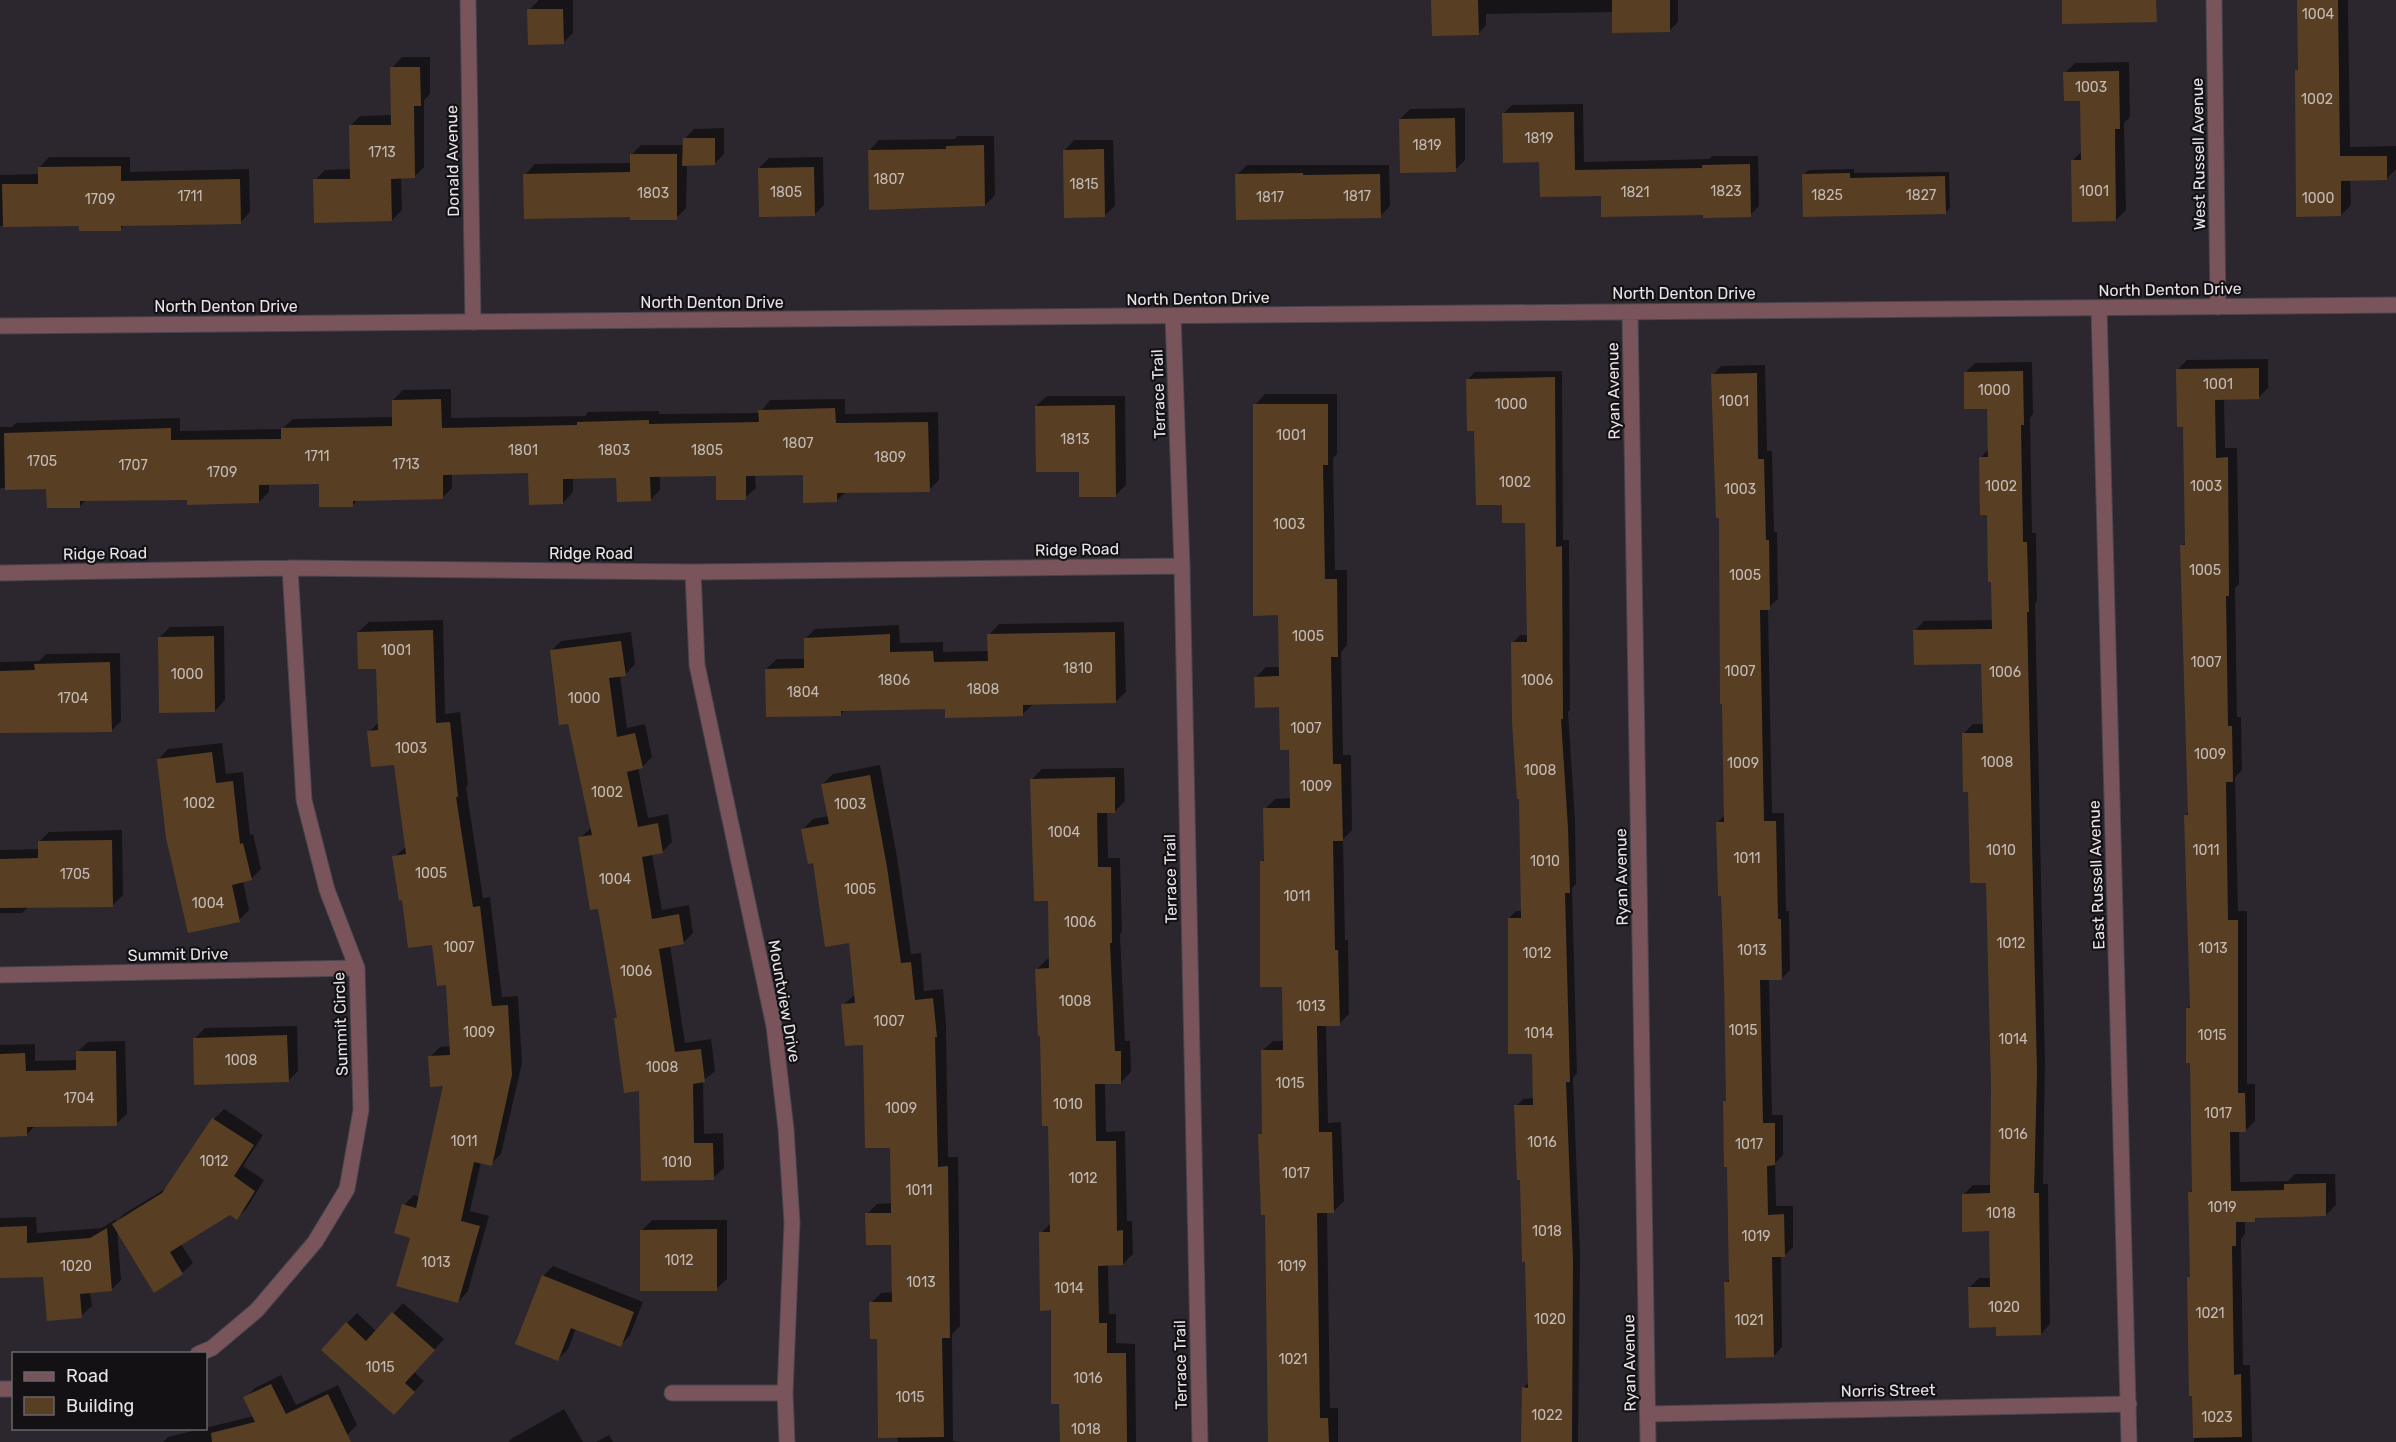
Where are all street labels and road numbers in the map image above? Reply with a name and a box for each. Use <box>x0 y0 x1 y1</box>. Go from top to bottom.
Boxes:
street label: West Russell Avenue <box>2188 78 2209 230</box>
street label: Donald Avenue <box>442 105 463 217</box>
street label: North Denton Drive <box>2098 279 2242 300</box>
street label: North Denton Drive <box>1612 284 1756 303</box>
street label: North Denton Drive <box>1126 288 1270 309</box>
street label: North Denton Drive <box>640 293 784 312</box>
street label: North Denton Drive <box>154 297 298 316</box>
street label: Ryan Avenue <box>1603 342 1624 440</box>
street label: Terrace Trail <box>1147 349 1170 439</box>
street label: Ridge Road <box>1035 539 1119 560</box>
street label: Ridge Road <box>63 543 147 564</box>
street label: Ridge Road <box>549 544 633 563</box>
street label: East Russell Avenue <box>2084 800 2109 950</box>
street label: Ryan Avenue <box>1611 828 1632 926</box>
street label: Terrace Trail <box>1160 834 1181 924</box>
street label: Mountview Drive <box>764 939 805 1064</box>
street label: Summit Drive <box>128 944 228 965</box>
street label: Summit Circle <box>329 972 352 1076</box>
street label: Ryan Avenue <box>1619 1314 1640 1412</box>
street label: Terrace Trail <box>1170 1320 1191 1410</box>
street label: Norris Street <box>1841 1380 1936 1401</box>

